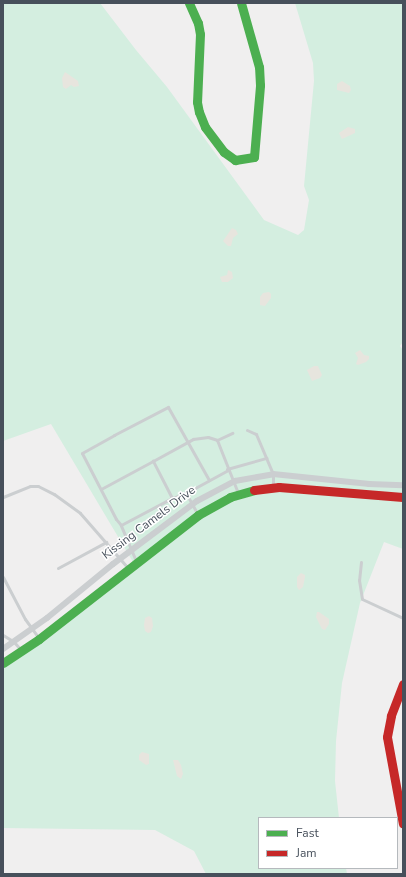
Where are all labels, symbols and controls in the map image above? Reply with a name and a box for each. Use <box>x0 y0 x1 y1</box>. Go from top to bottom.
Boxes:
street label: Kissing Camels Drive <box>99 483 199 563</box>
legend <box>258 817 398 869</box>
text: Fast <box>296 825 319 841</box>
text: Jam <box>296 845 317 861</box>

